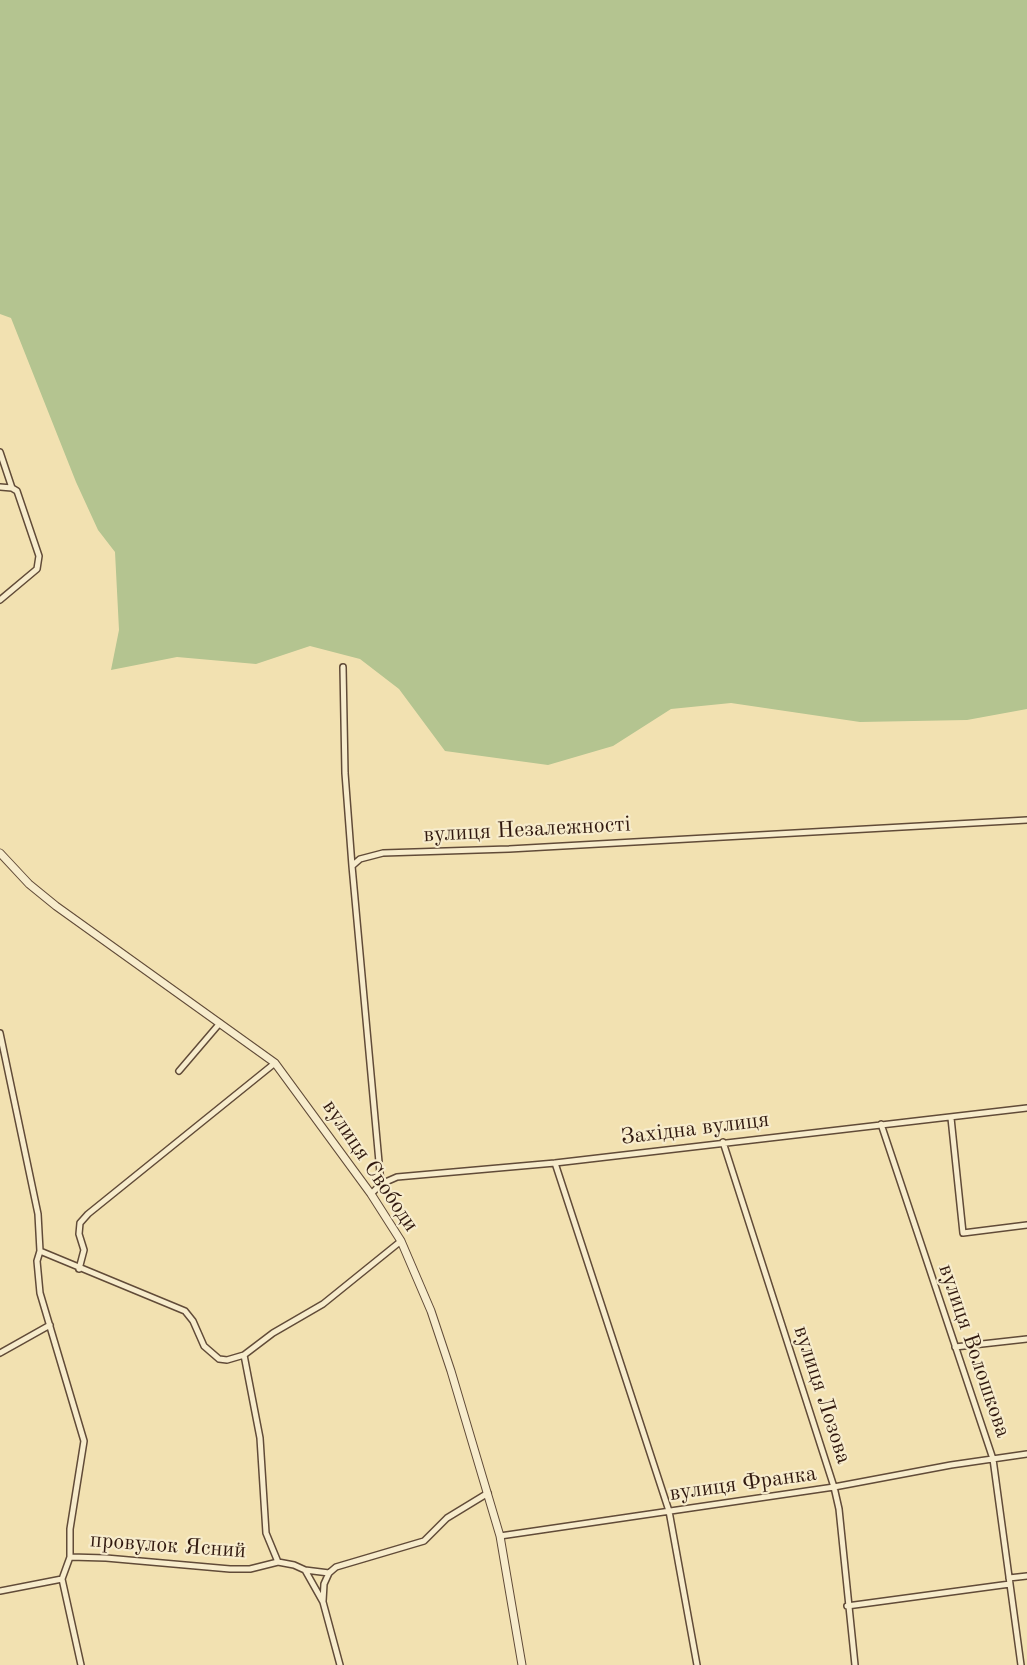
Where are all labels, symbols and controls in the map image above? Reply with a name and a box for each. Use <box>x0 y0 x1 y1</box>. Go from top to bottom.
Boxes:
street label: вулиця Незалежності <box>423 811 631 849</box>
street label: вулиця Свободи <box>316 1095 424 1237</box>
street label: Західна вулиця <box>619 1107 771 1151</box>
street label: вулиця Волошкова <box>932 1261 1016 1441</box>
street label: вулиця Лозова <box>787 1323 857 1467</box>
street label: вулиця Франка <box>668 1461 818 1507</box>
street label: провулок Ясний <box>89 1527 247 1565</box>

